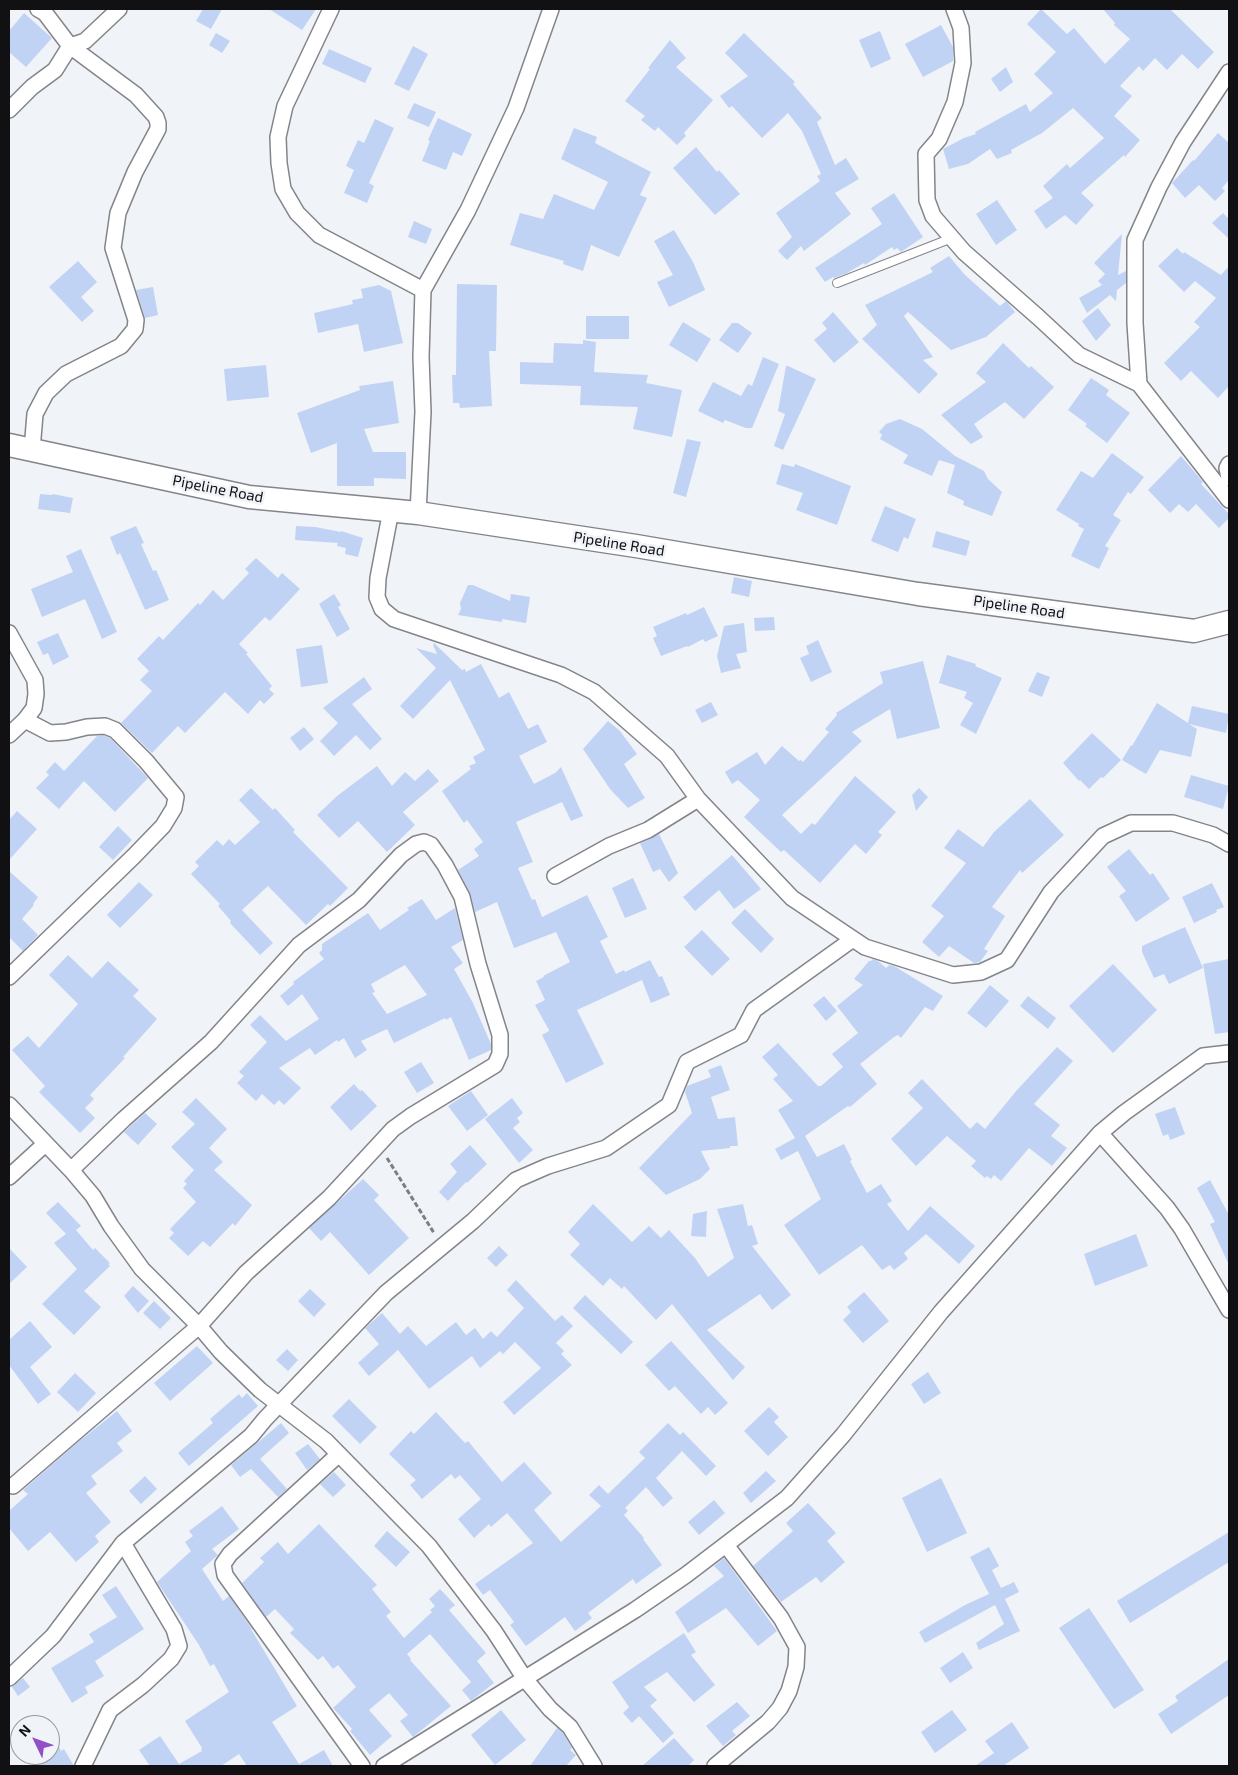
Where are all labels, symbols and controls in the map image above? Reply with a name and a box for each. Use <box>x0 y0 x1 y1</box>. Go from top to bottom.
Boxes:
street label: Pipeline Road <box>171 471 265 507</box>
street label: Pipeline Road <box>572 528 666 560</box>
street label: Pipeline Road <box>972 592 1066 622</box>
north arrow <box>10 1715 60 1765</box>
text: N <box>15 1721 34 1740</box>

